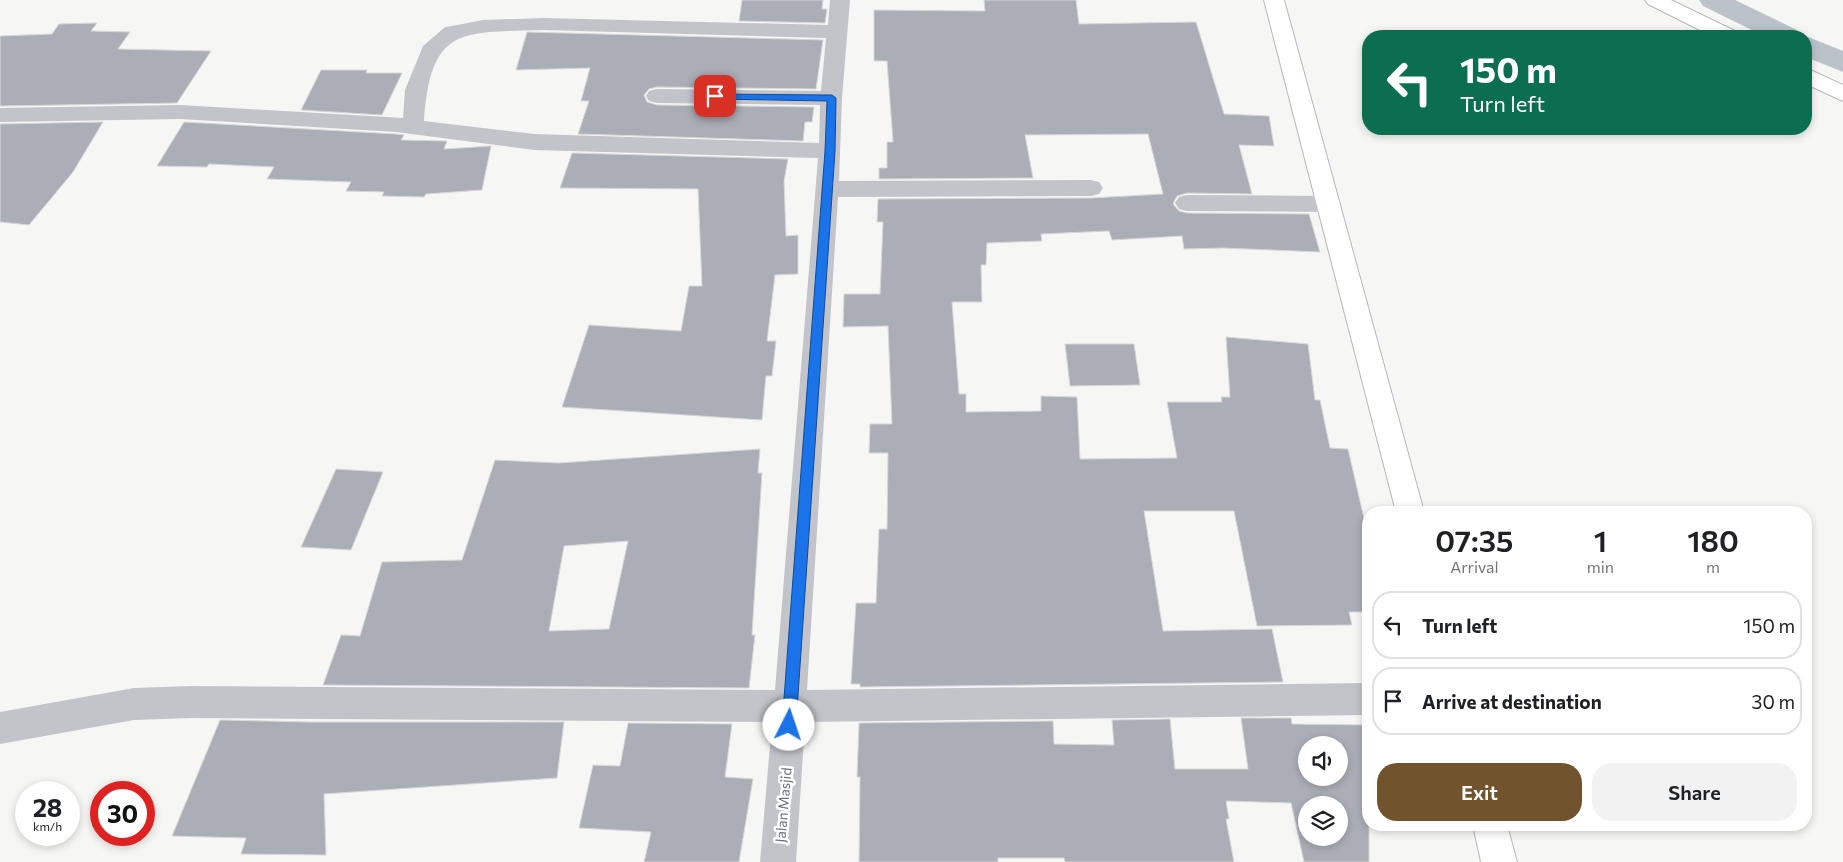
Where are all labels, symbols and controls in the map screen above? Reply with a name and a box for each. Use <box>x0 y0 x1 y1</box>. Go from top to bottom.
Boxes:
text: 150 m <box>1460 47 1557 90</box>
icon: left <box>1377 50 1442 115</box>
pin <box>694 75 736 117</box>
icon: arrive <box>701 82 729 110</box>
text: Turn left <box>1460 90 1545 117</box>
text: 07:35 <box>1435 521 1514 558</box>
text: 1 <box>1594 521 1607 558</box>
text: 180 <box>1687 521 1739 558</box>
text: Arrival <box>1450 557 1499 576</box>
text: min <box>1587 557 1614 576</box>
text: m <box>1706 557 1720 576</box>
icon: left <box>1379 611 1407 639</box>
text: Turn left <box>1422 614 1497 637</box>
text: 150 m <box>1743 614 1795 637</box>
icon: arrive <box>1379 687 1407 715</box>
text: Arrive at destination <box>1422 690 1602 713</box>
text: 30 m <box>1752 690 1795 713</box>
position arrow <box>762 698 814 750</box>
map controls <box>1298 736 1348 846</box>
button: sound <box>1298 736 1348 786</box>
button: Exit <box>1377 763 1582 821</box>
button: Share <box>1592 763 1797 821</box>
street label: Jalan Masjid <box>771 767 795 843</box>
speed limit sign: 30 <box>90 781 155 846</box>
text: 28 <box>33 792 62 822</box>
button: layers <box>1298 796 1348 846</box>
text: km/h <box>33 819 62 833</box>

